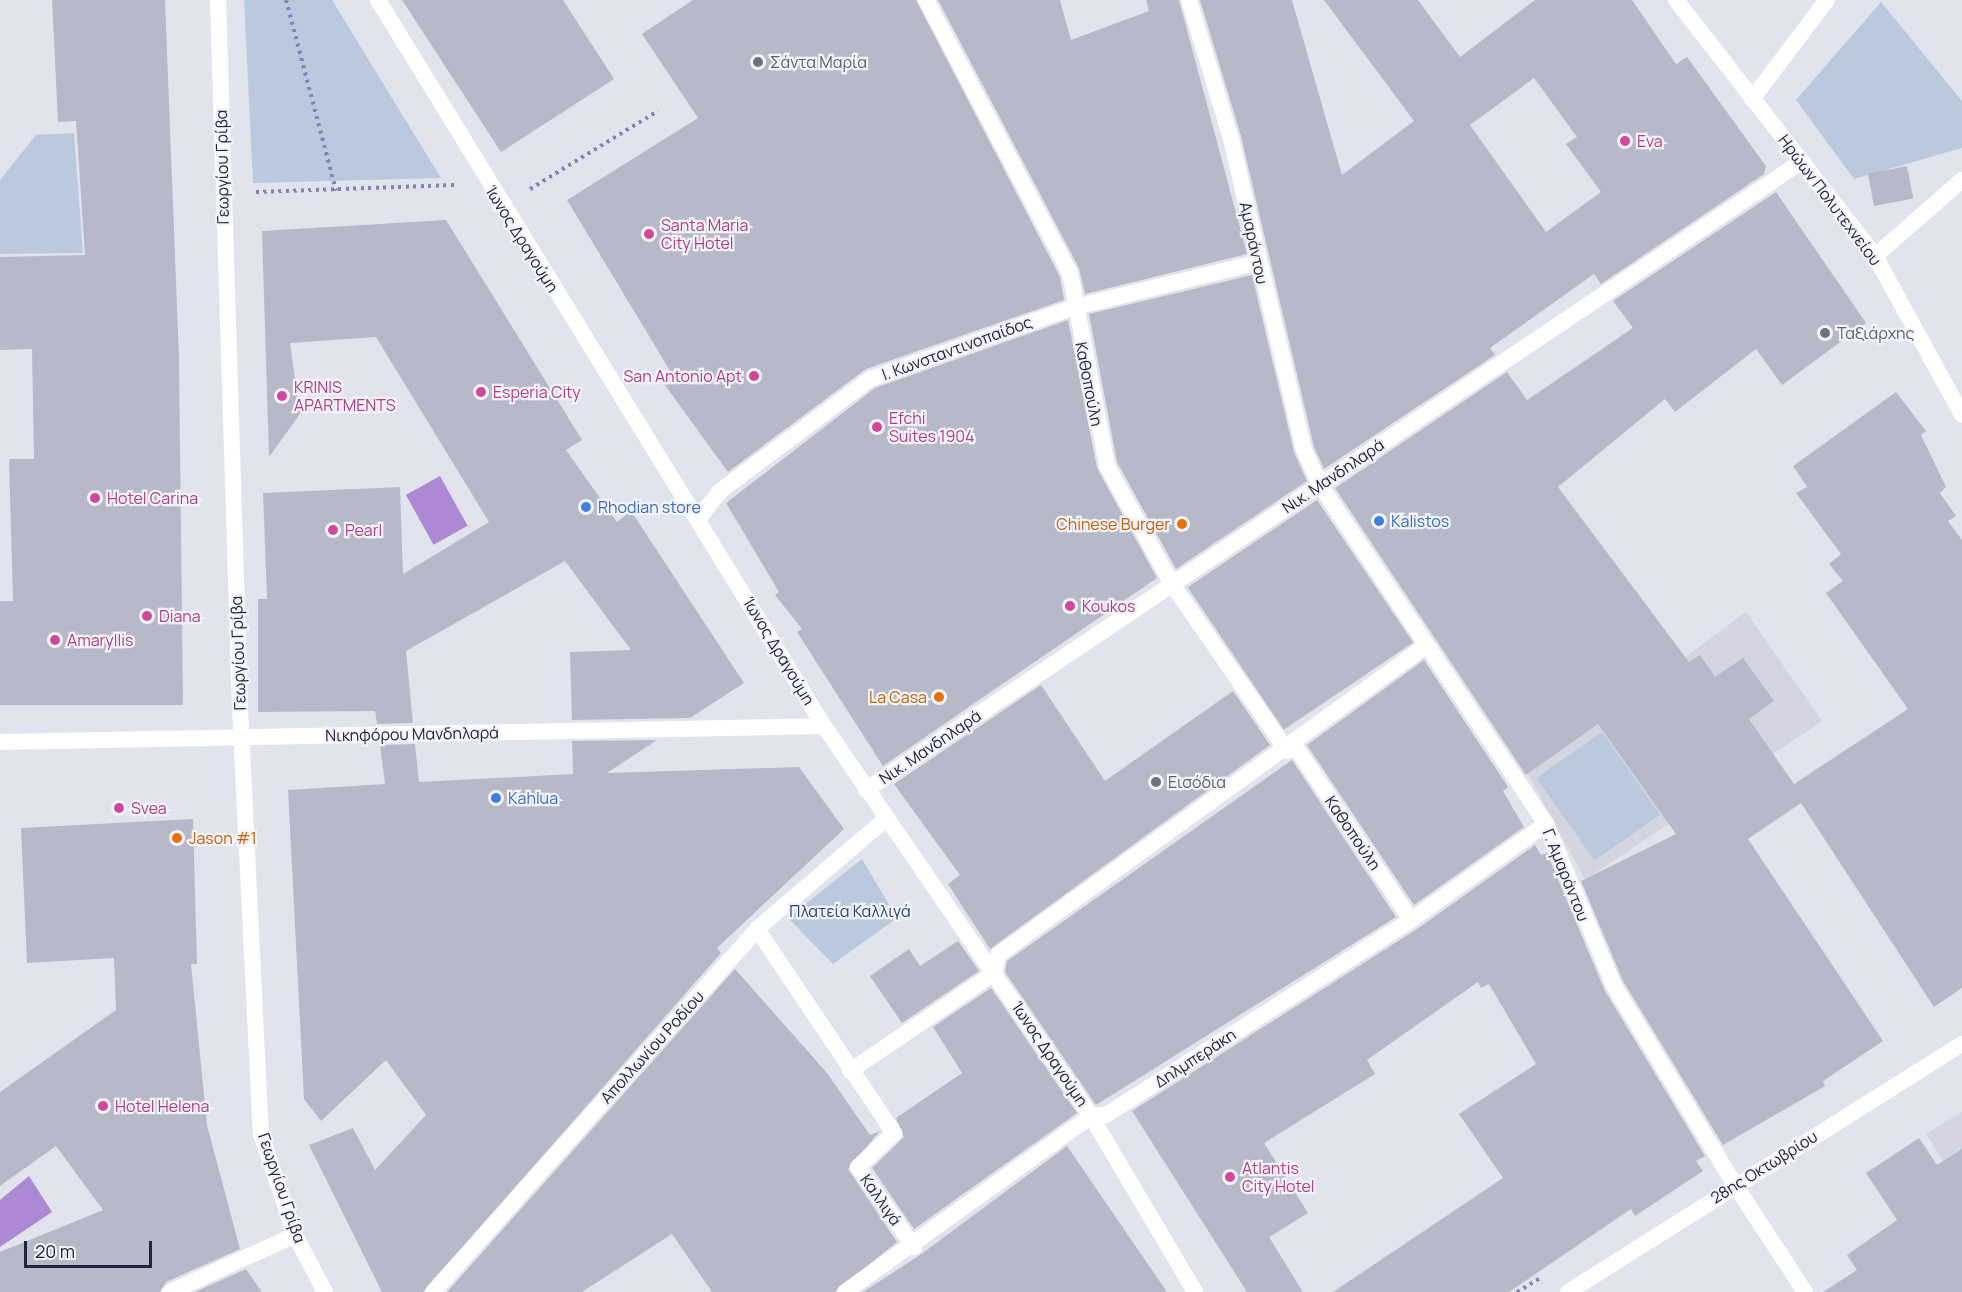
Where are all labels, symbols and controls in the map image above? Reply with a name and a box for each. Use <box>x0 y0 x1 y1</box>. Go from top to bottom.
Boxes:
place label: Σάντα Μαρία <box>770 52 867 72</box>
marker: Σάντα Μαρία <box>751 55 765 69</box>
street label: Γεωργίου Γρίβα <box>211 109 233 225</box>
place label: Eva <box>1637 131 1663 151</box>
street label: Ηρώων Πολυτεχνείου <box>1775 131 1885 269</box>
marker: Eva <box>1618 134 1632 148</box>
street label: Ίωνος Δραγούμη <box>481 182 563 296</box>
street label: Αμαράντου <box>1236 200 1272 286</box>
place label: Santa Maria City Hotel <box>661 215 748 253</box>
marker: Santa Maria City Hotel <box>642 227 656 241</box>
street label: Ι. Κωνσταντινοπαίδος <box>879 312 1035 384</box>
place label: Ταξιάρχης <box>1837 323 1914 343</box>
marker: Ταξιάρχης <box>1818 326 1832 340</box>
street label: Καθοπούλη <box>1071 340 1107 428</box>
place label: San Antonio Apt <box>623 366 742 386</box>
marker: San Antonio Apt <box>747 369 761 383</box>
place label: KRINIS APARTMENTS <box>294 377 396 415</box>
place label: Esperia City <box>493 382 581 402</box>
marker: Esperia City <box>474 385 488 399</box>
marker: KRINIS APARTMENTS <box>275 389 289 403</box>
place label: Efchi Suites 1904 <box>889 408 975 446</box>
marker: Efchi Suites 1904 <box>870 420 884 434</box>
street label: Νικ. Μανδηλαρά <box>1278 435 1388 517</box>
place label: Hotel Carina <box>107 488 198 508</box>
marker: Hotel Carina <box>88 491 102 505</box>
place label: Rhodian store <box>598 497 701 517</box>
marker: Rhodian store <box>579 500 593 514</box>
place label: Kalistos <box>1391 511 1449 531</box>
place label: Chinese Burger <box>1056 514 1170 534</box>
marker: Kalistos <box>1372 514 1386 528</box>
marker: Chinese Burger <box>1175 517 1189 531</box>
place label: Pearl <box>345 520 382 540</box>
marker: Pearl <box>326 523 340 537</box>
street label: Ίωνος Δραγούμη <box>739 594 819 708</box>
street label: Γεωργίου Γρίβα <box>226 595 250 711</box>
place label: Koukos <box>1082 596 1135 616</box>
marker: Koukos <box>1063 599 1077 613</box>
place label: Diana <box>159 606 201 626</box>
marker: Diana <box>140 609 154 623</box>
place label: Amaryllis <box>67 630 133 650</box>
marker: Amaryllis <box>48 633 62 647</box>
place label: La Casa <box>869 687 927 707</box>
marker: La Casa <box>932 690 946 704</box>
street label: Νικ. Μανδηλαρά <box>875 706 985 788</box>
street label: Νικηφόρου Μανδηλαρά <box>325 723 499 745</box>
place label: Εισόδια <box>1168 772 1226 792</box>
marker: Εισόδια <box>1149 775 1163 789</box>
place label: Kahlua <box>508 788 558 808</box>
marker: Kahlua <box>489 791 503 805</box>
street label: Καθοπούλη <box>1321 792 1385 874</box>
place label: Svea <box>131 798 167 818</box>
marker: Svea <box>112 801 126 815</box>
street label: Γ. Αμαράντου <box>1539 826 1593 924</box>
place label: Jason #1 <box>189 828 257 848</box>
marker: Jason #1 <box>170 831 184 845</box>
park label: Πλατεία Καλλιγά <box>789 901 911 921</box>
street label: Απολλωνίου Ροδίου <box>596 987 708 1107</box>
street label: Ίωνος Δραγούμη <box>1008 998 1092 1110</box>
street label: Δηλμπεράκη <box>1151 1025 1239 1091</box>
place label: Hotel Helena <box>115 1096 209 1116</box>
marker: Hotel Helena <box>96 1099 110 1113</box>
street label: 28ης Οκτωβρίου <box>1707 1126 1821 1208</box>
street label: Γεωργίου Γρίβα <box>254 1131 310 1245</box>
place label: Atlantis City Hotel <box>1242 1158 1315 1196</box>
marker: Atlantis City Hotel <box>1223 1170 1237 1184</box>
street label: Καλλιγά <box>857 1171 905 1229</box>
scale bar <box>27 1229 154 1267</box>
text: 20 m <box>35 1239 75 1263</box>

